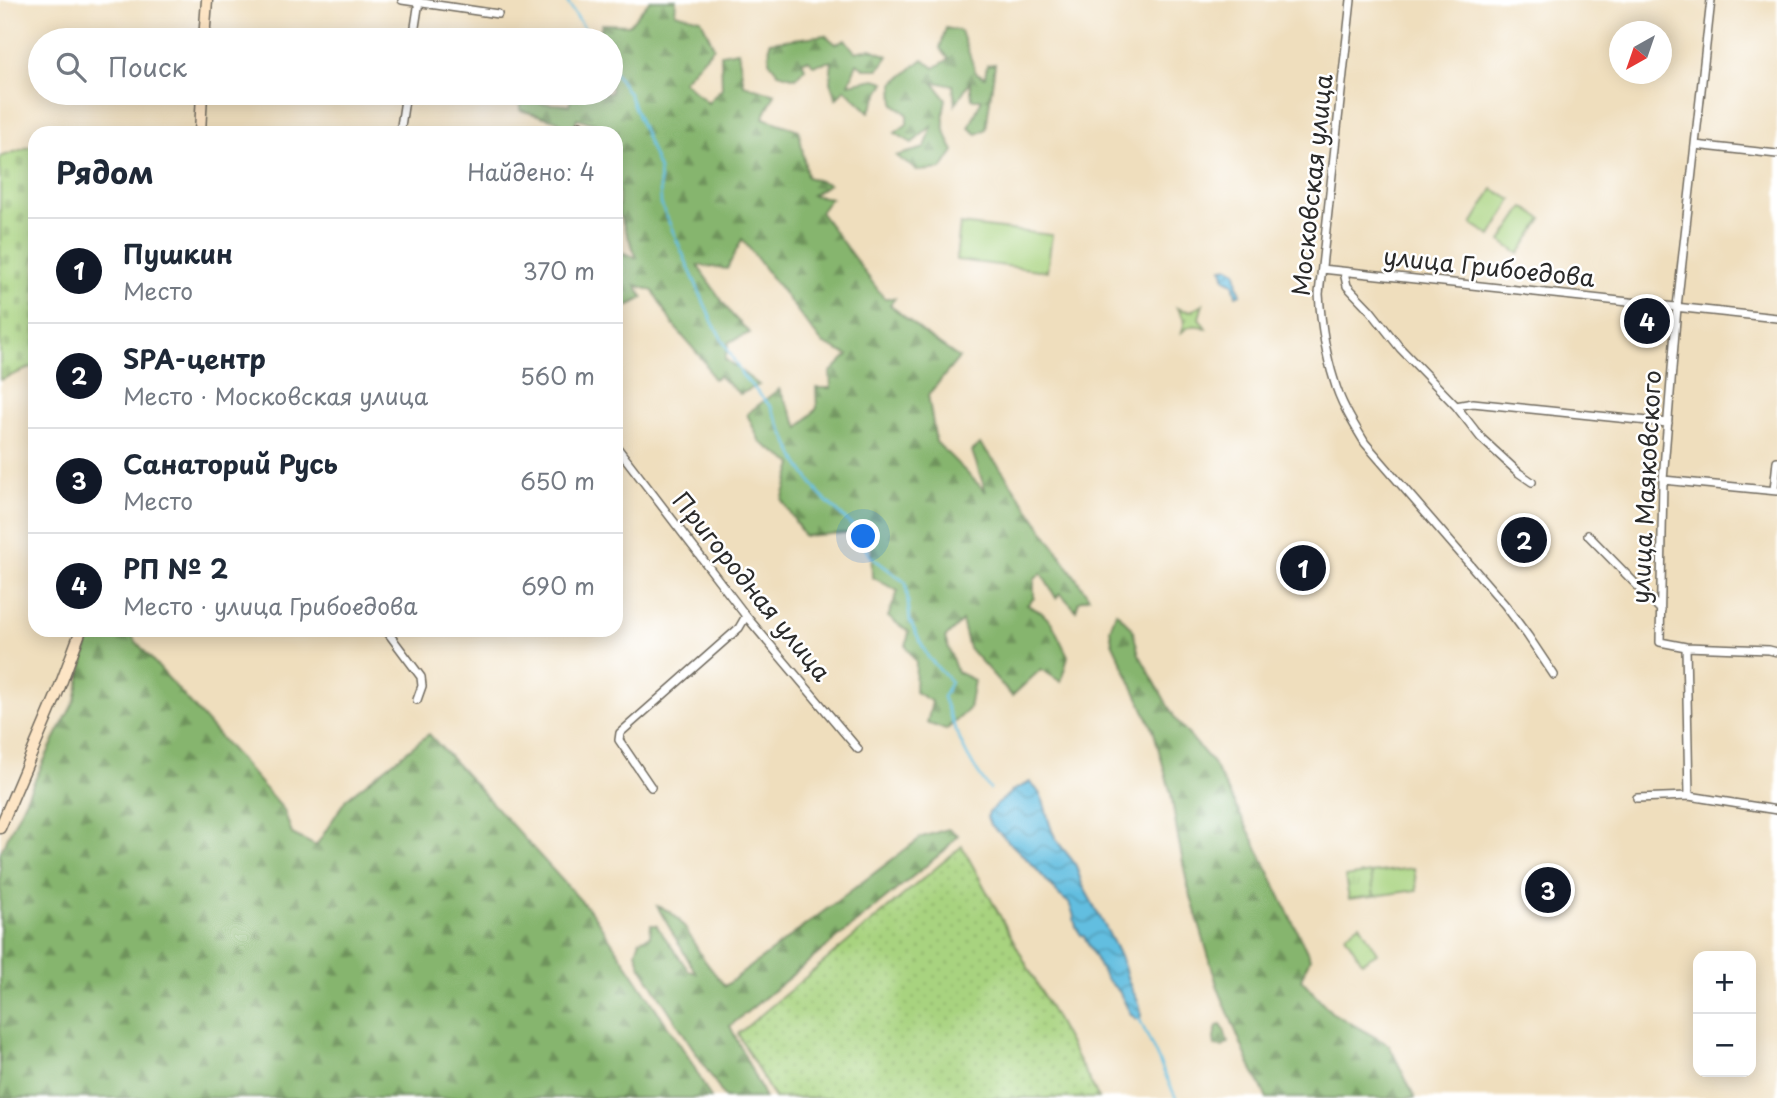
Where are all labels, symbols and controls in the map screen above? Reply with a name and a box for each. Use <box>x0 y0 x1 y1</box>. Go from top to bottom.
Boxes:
north arrow <box>1609 21 1672 84</box>
search box <box>28 28 623 105</box>
text: Поиск <box>108 47 187 86</box>
icon: search <box>52 48 90 86</box>
street label: Московская улица <box>1281 72 1341 298</box>
text: Рядом <box>56 149 154 194</box>
text: Найдено: 4 <box>467 154 595 189</box>
text: Пушкин <box>123 234 233 273</box>
street label: улица Грибоедова <box>1382 237 1597 295</box>
text: 1 <box>74 253 85 288</box>
text: 370 m <box>522 253 595 288</box>
text: Место <box>123 273 193 308</box>
pin: 4 <box>1624 295 1670 347</box>
text: SPA-центр <box>123 339 266 378</box>
text: 2 <box>71 358 87 393</box>
text: 560 m <box>520 358 595 393</box>
street label: улица Маяковского <box>1621 369 1669 605</box>
text: Место · Московская улица <box>123 378 428 413</box>
text: Санаторий Русь <box>123 444 338 483</box>
text: 3 <box>71 463 87 498</box>
text: 650 m <box>520 463 595 498</box>
text: Место <box>123 483 193 518</box>
street label: Пригородная улица <box>665 483 840 688</box>
pin: 2 <box>1501 514 1547 566</box>
your location <box>846 519 880 553</box>
pin: 1 <box>1280 542 1326 594</box>
text: РП № 2 <box>123 549 228 588</box>
text: 4 <box>71 568 87 603</box>
text: 690 m <box>521 568 595 603</box>
text: Место · улица Грибоедова <box>123 588 418 623</box>
pin: 3 <box>1525 864 1571 916</box>
map controls <box>1693 951 1756 1077</box>
button: + <box>1693 951 1756 1014</box>
button: − <box>1693 1014 1756 1077</box>

